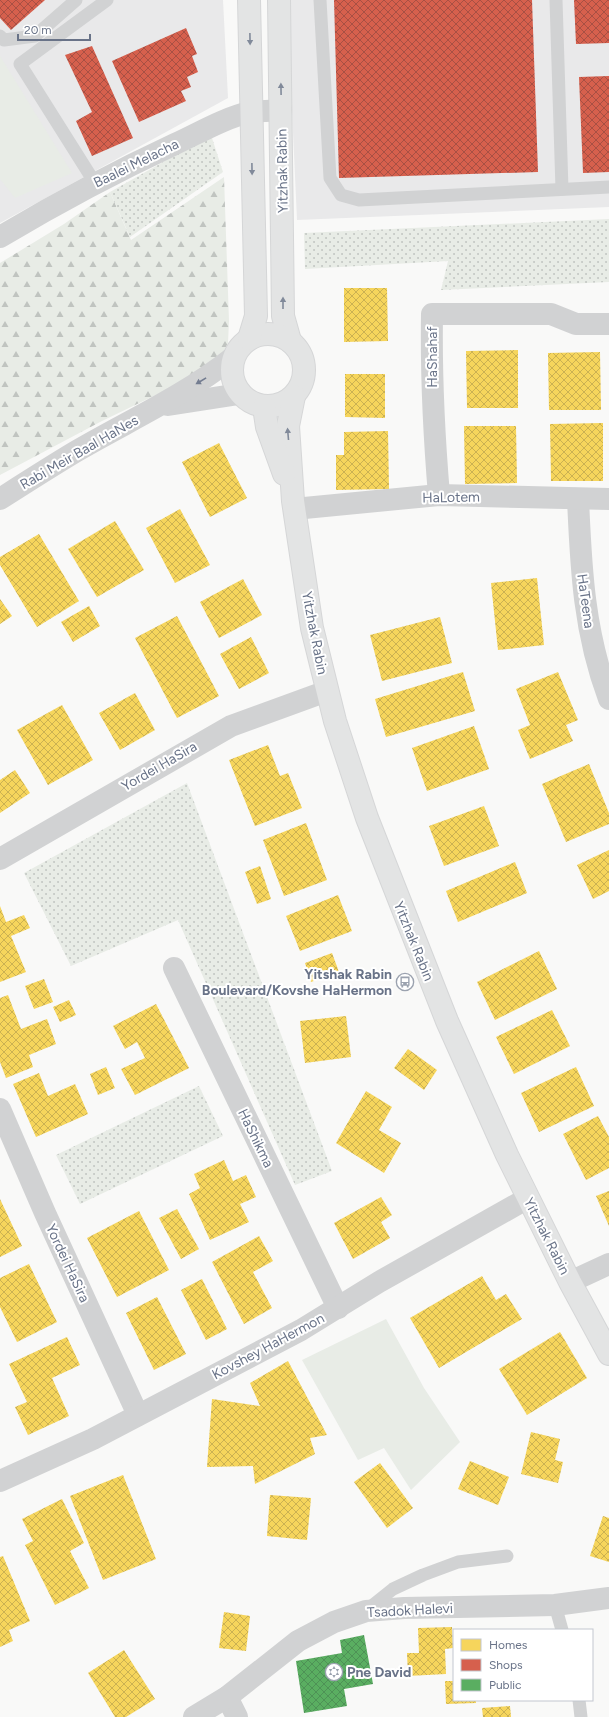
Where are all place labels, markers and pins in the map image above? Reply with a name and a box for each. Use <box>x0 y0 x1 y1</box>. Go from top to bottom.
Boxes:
place label: Yitshak Rabin Boulevard/Kovshe HaHermon <box>202 966 392 999</box>
bus stop icon: Yitshak Rabin Boulevard/Kovshe HaHermon <box>395 972 415 992</box>
synagogue icon: Pne David <box>324 1662 344 1682</box>
place label: Pne David <box>347 1664 411 1681</box>

